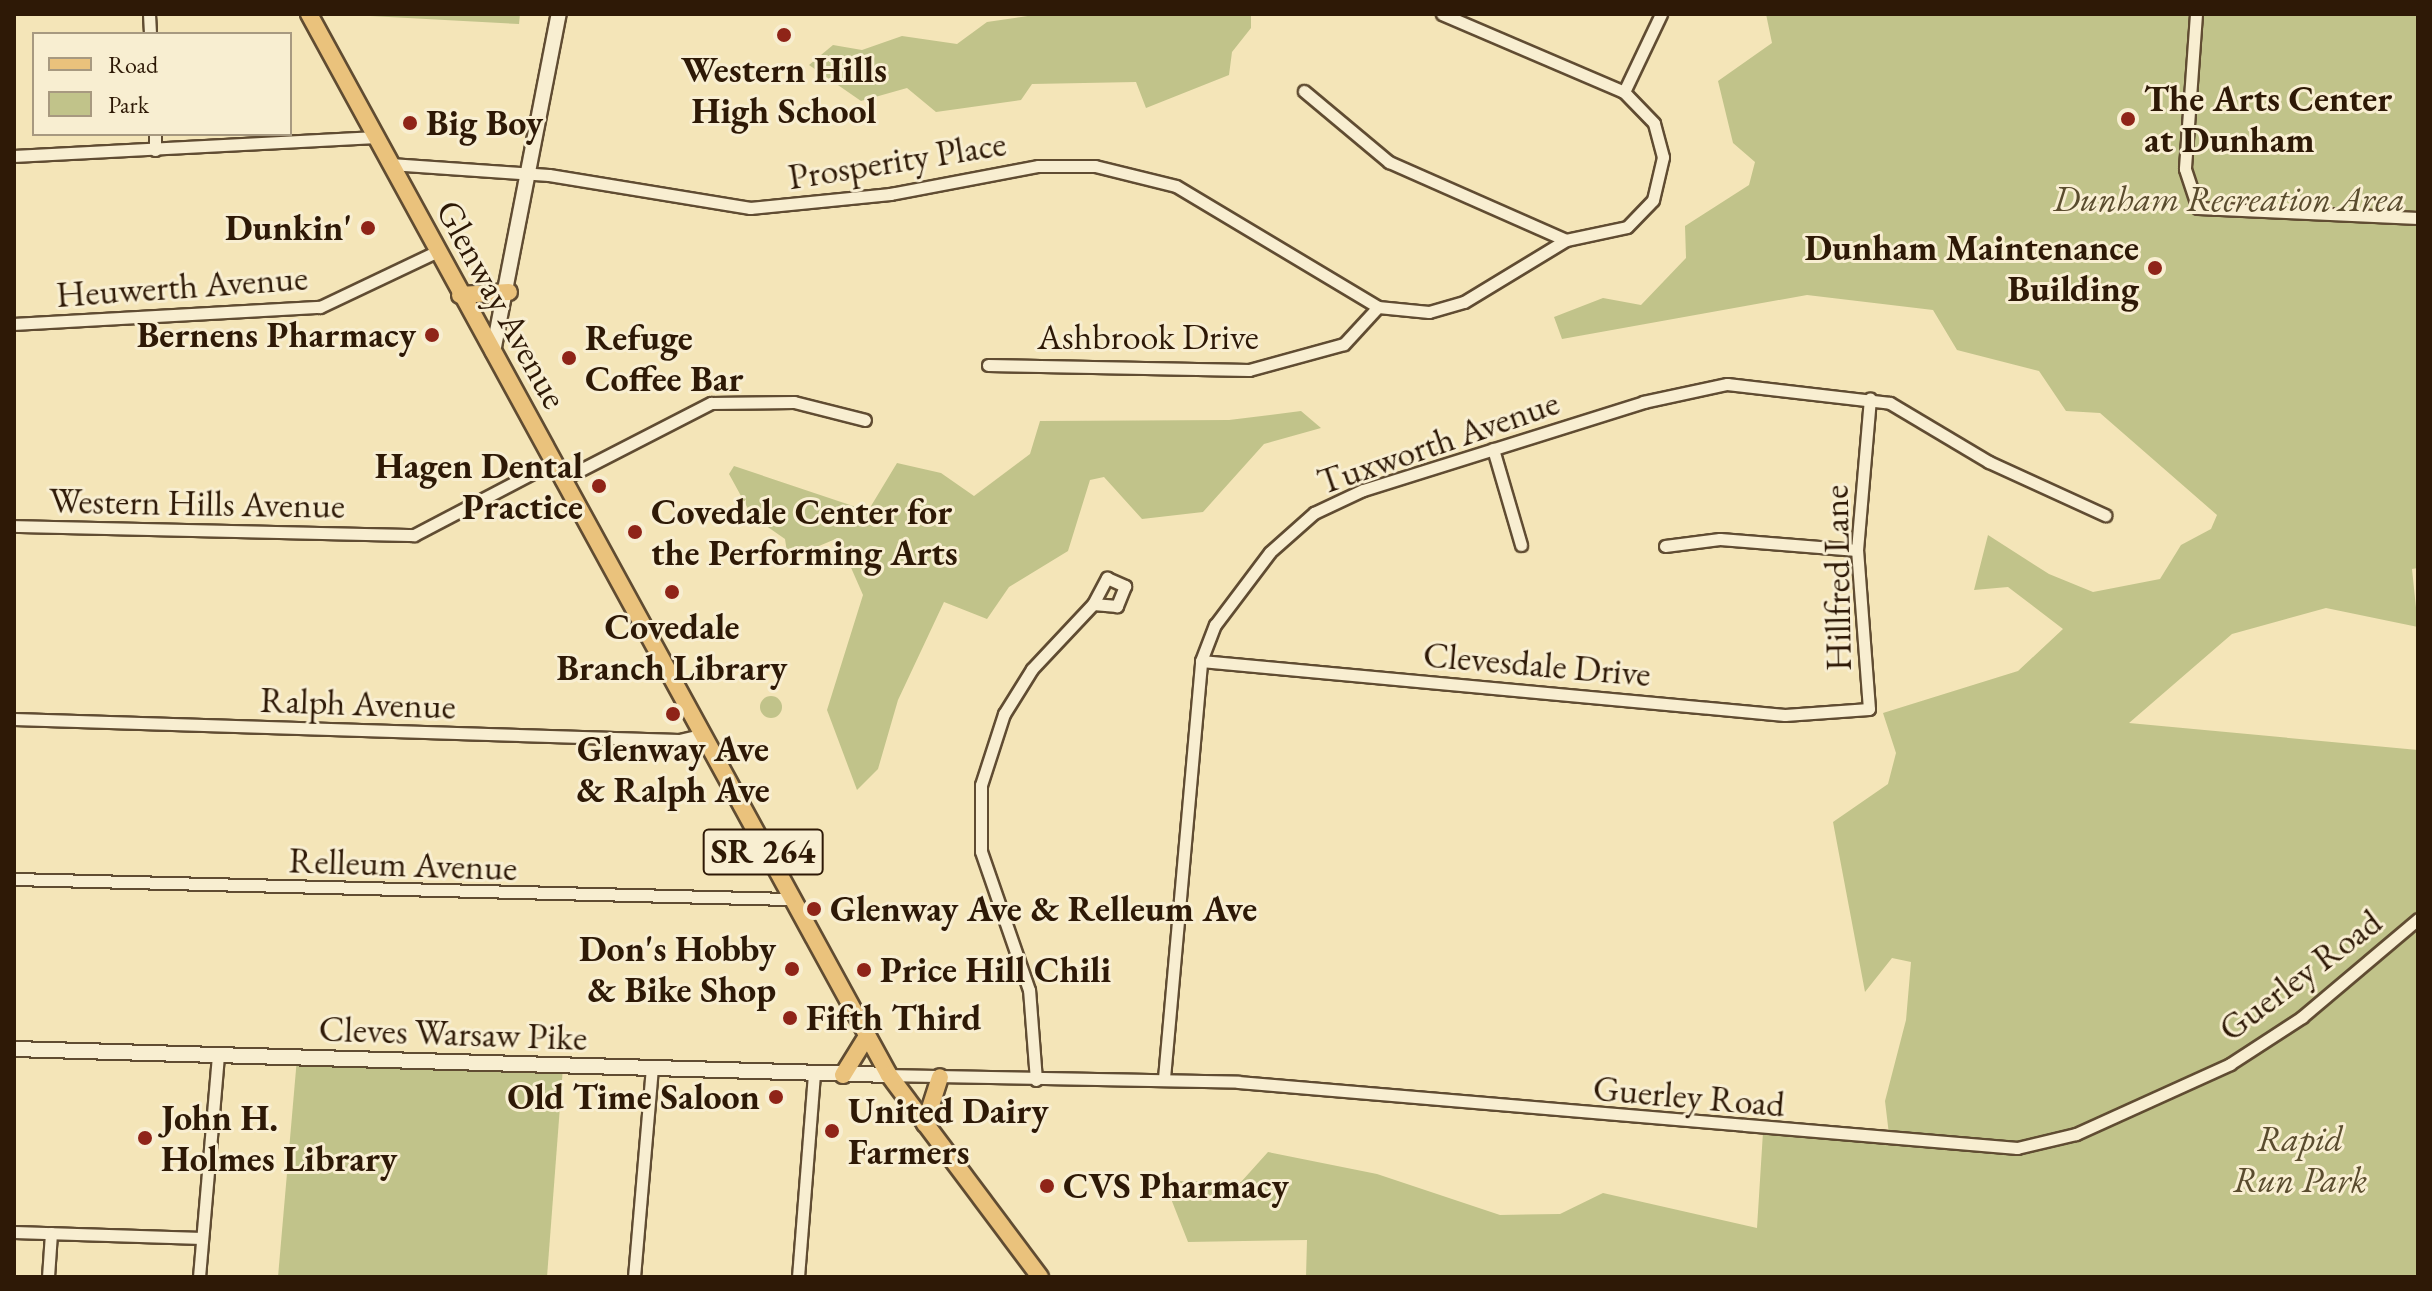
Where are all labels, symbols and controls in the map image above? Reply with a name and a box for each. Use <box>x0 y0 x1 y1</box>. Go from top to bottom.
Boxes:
marker: Western Hills High School <box>775 26 793 44</box>
legend <box>32 32 292 136</box>
place label: Western Hills High School <box>681 47 887 132</box>
text: Road <box>108 49 158 80</box>
place label: The Arts Center at Dunham <box>2144 76 2392 161</box>
text: Park <box>108 89 149 120</box>
place label: Big Boy <box>426 101 543 145</box>
marker: The Arts Center at Dunham <box>2119 110 2137 128</box>
marker: Big Boy <box>401 114 419 132</box>
street label: Prosperity Place <box>785 121 1009 199</box>
park label: Dunham Recreation Area <box>2053 177 2405 221</box>
street label: Glenway Avenue <box>427 192 577 416</box>
place label: Dunkin' <box>225 206 352 250</box>
marker: Dunkin' <box>359 219 377 237</box>
place label: Dunham Maintenance Building <box>1805 225 2139 310</box>
street label: Heuwerth Avenue <box>55 256 309 316</box>
marker: Dunham Maintenance Building <box>2146 259 2164 277</box>
place label: Bernens Pharmacy <box>137 313 416 357</box>
place label: Refuge Coffee Bar <box>585 315 743 400</box>
street label: Ashbrook Drive <box>1037 315 1259 359</box>
marker: Bernens Pharmacy <box>423 326 441 344</box>
marker: Refuge Coffee Bar <box>560 349 578 367</box>
street label: Tuxworth Avenue <box>1312 380 1564 504</box>
place label: Hagen Dental Practice <box>375 443 583 528</box>
marker: Hagen Dental Practice <box>590 477 608 495</box>
street label: Western Hills Avenue <box>49 479 345 527</box>
street label: Hillfred Lane <box>1814 485 1860 671</box>
place label: Covedale Center for the Performing Arts <box>651 489 958 574</box>
marker: Covedale Center for the Performing Arts <box>626 523 644 541</box>
marker: Covedale Branch Library <box>663 583 681 601</box>
place label: Covedale Branch Library <box>557 604 787 689</box>
street label: Clevesdale Drive <box>1421 633 1653 695</box>
street label: Ralph Avenue <box>259 678 457 728</box>
marker: Glenway Ave & Ralph Ave <box>664 705 682 723</box>
place label: Glenway Ave & Ralph Ave <box>576 726 770 811</box>
road number: SR 264 <box>701 822 825 882</box>
street label: Relleum Avenue <box>288 838 518 890</box>
place label: Glenway Ave & Relleum Ave <box>830 887 1257 931</box>
marker: Glenway Ave & Relleum Ave <box>805 900 823 918</box>
street label: Guerley Road <box>2210 900 2390 1050</box>
place label: Don's Hobby & Bike Shop <box>579 926 776 1011</box>
place label: Price Hill Chili <box>880 948 1111 992</box>
marker: Don's Hobby & Bike Shop <box>783 960 801 978</box>
marker: Price Hill Chili <box>855 961 873 979</box>
place label: Fifth Third <box>806 996 982 1040</box>
street label: Cleves Warsaw Pike <box>318 1007 588 1059</box>
marker: Fifth Third <box>781 1009 799 1027</box>
street label: Guerley Road <box>1591 1066 1787 1126</box>
place label: Old Time Saloon <box>507 1075 760 1119</box>
marker: Old Time Saloon <box>767 1088 785 1106</box>
place label: United Dairy Farmers <box>848 1088 1048 1173</box>
place label: John H. Holmes Library <box>161 1095 397 1180</box>
park label: Rapid Run Park <box>2233 1116 2367 1201</box>
marker: United Dairy Farmers <box>823 1122 841 1140</box>
marker: John H. Holmes Library <box>136 1129 154 1147</box>
place label: CVS Pharmacy <box>1063 1164 1289 1208</box>
marker: CVS Pharmacy <box>1038 1177 1056 1195</box>

